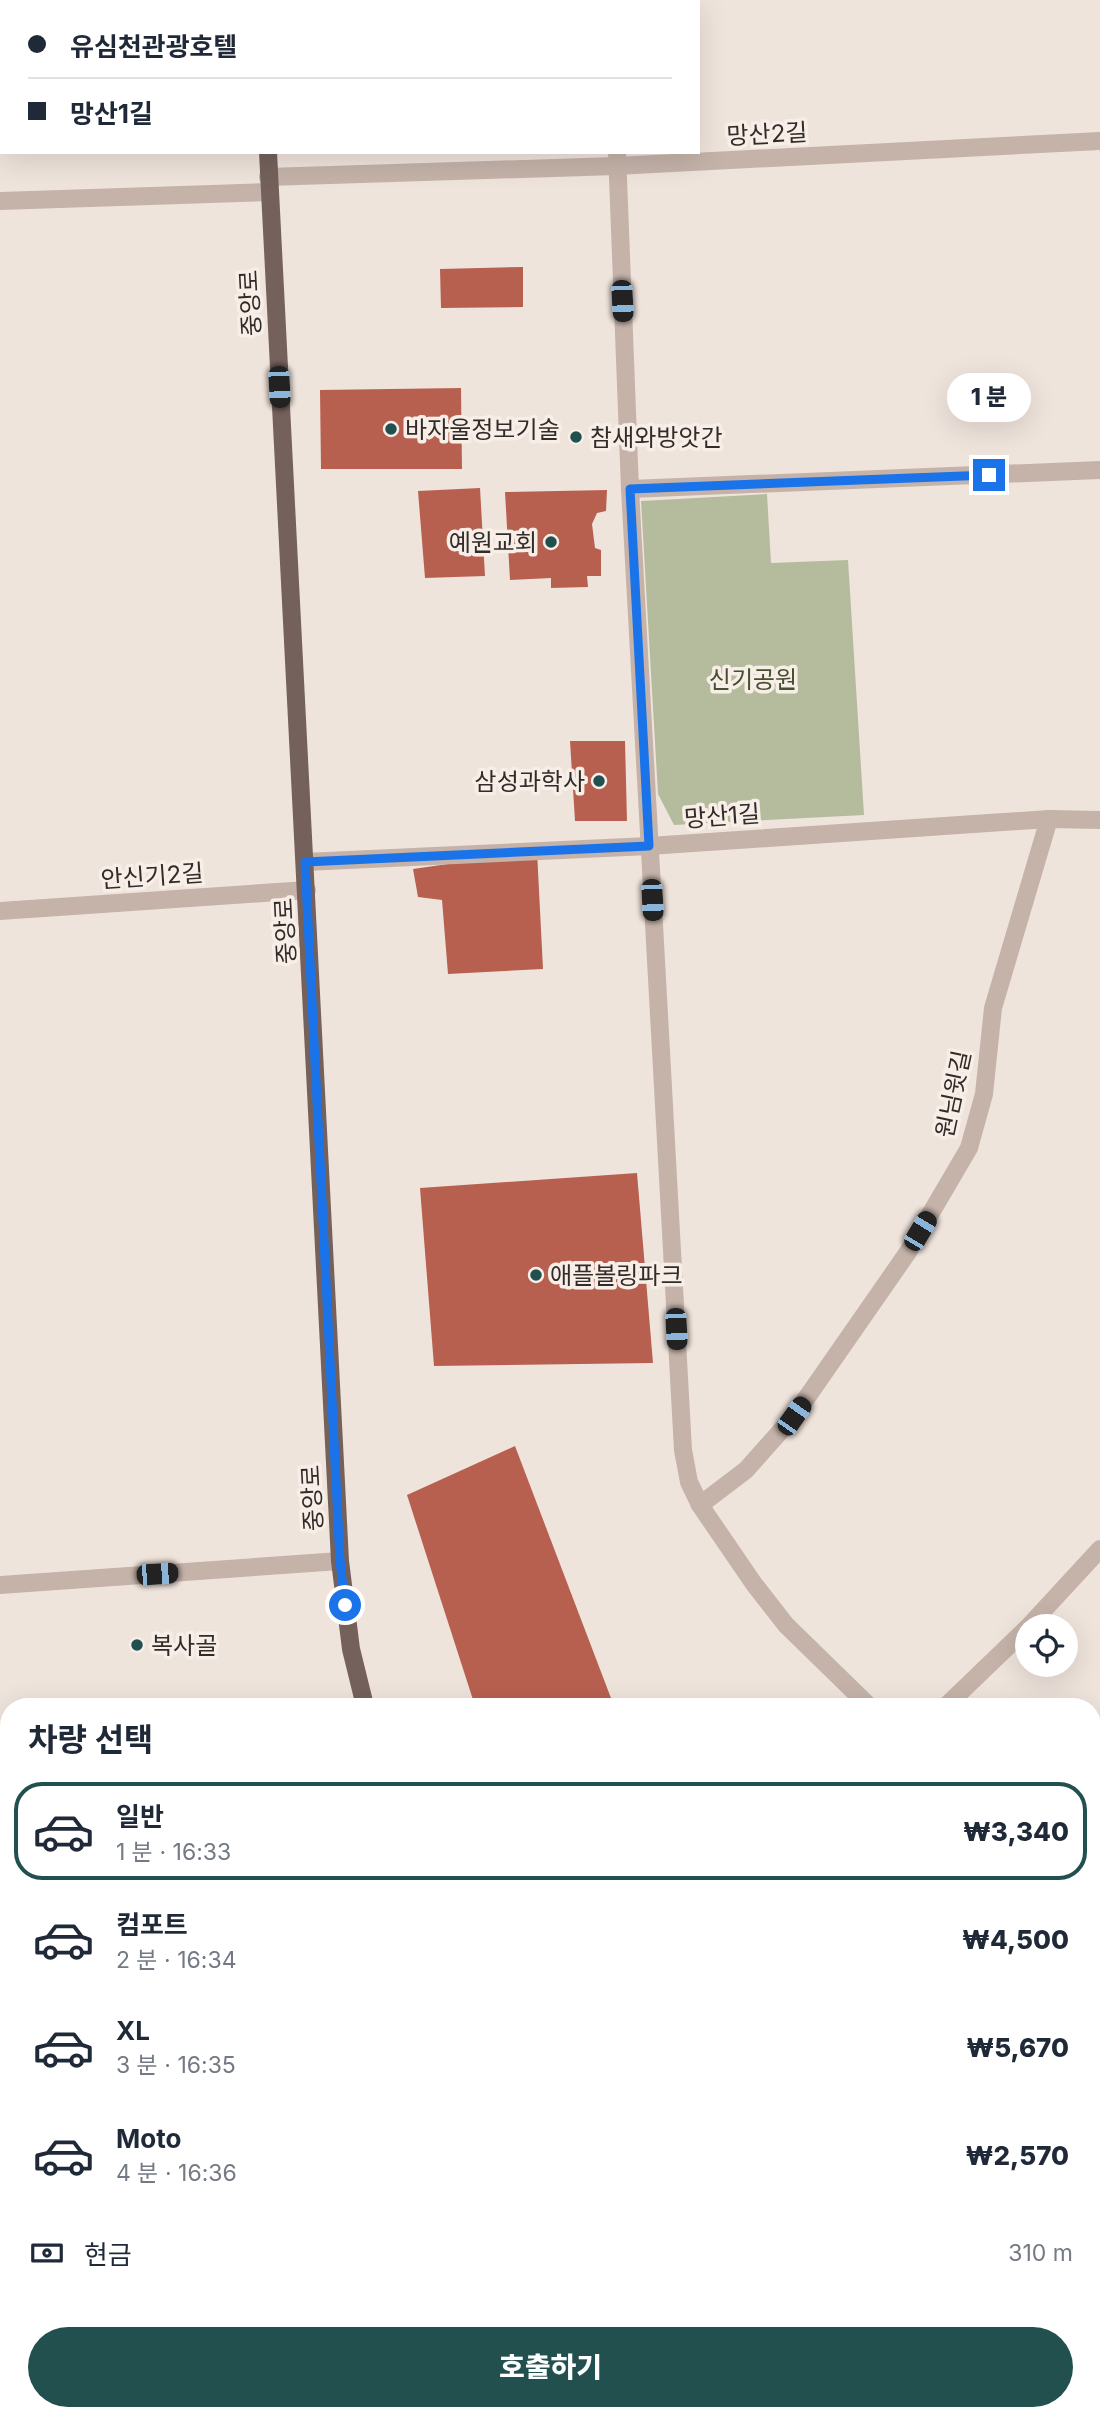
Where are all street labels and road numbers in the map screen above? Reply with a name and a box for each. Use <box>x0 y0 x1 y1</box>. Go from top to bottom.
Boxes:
street label: 망산2길 <box>726 117 808 151</box>
street label: 중앙로 <box>234 269 266 337</box>
street label: 망산1길 <box>683 799 761 833</box>
street label: 안신기2길 <box>100 858 204 894</box>
street label: 중앙로 <box>269 897 301 965</box>
street label: 원님윗길 <box>930 1048 976 1140</box>
street label: 중앙로 <box>296 1464 328 1532</box>

